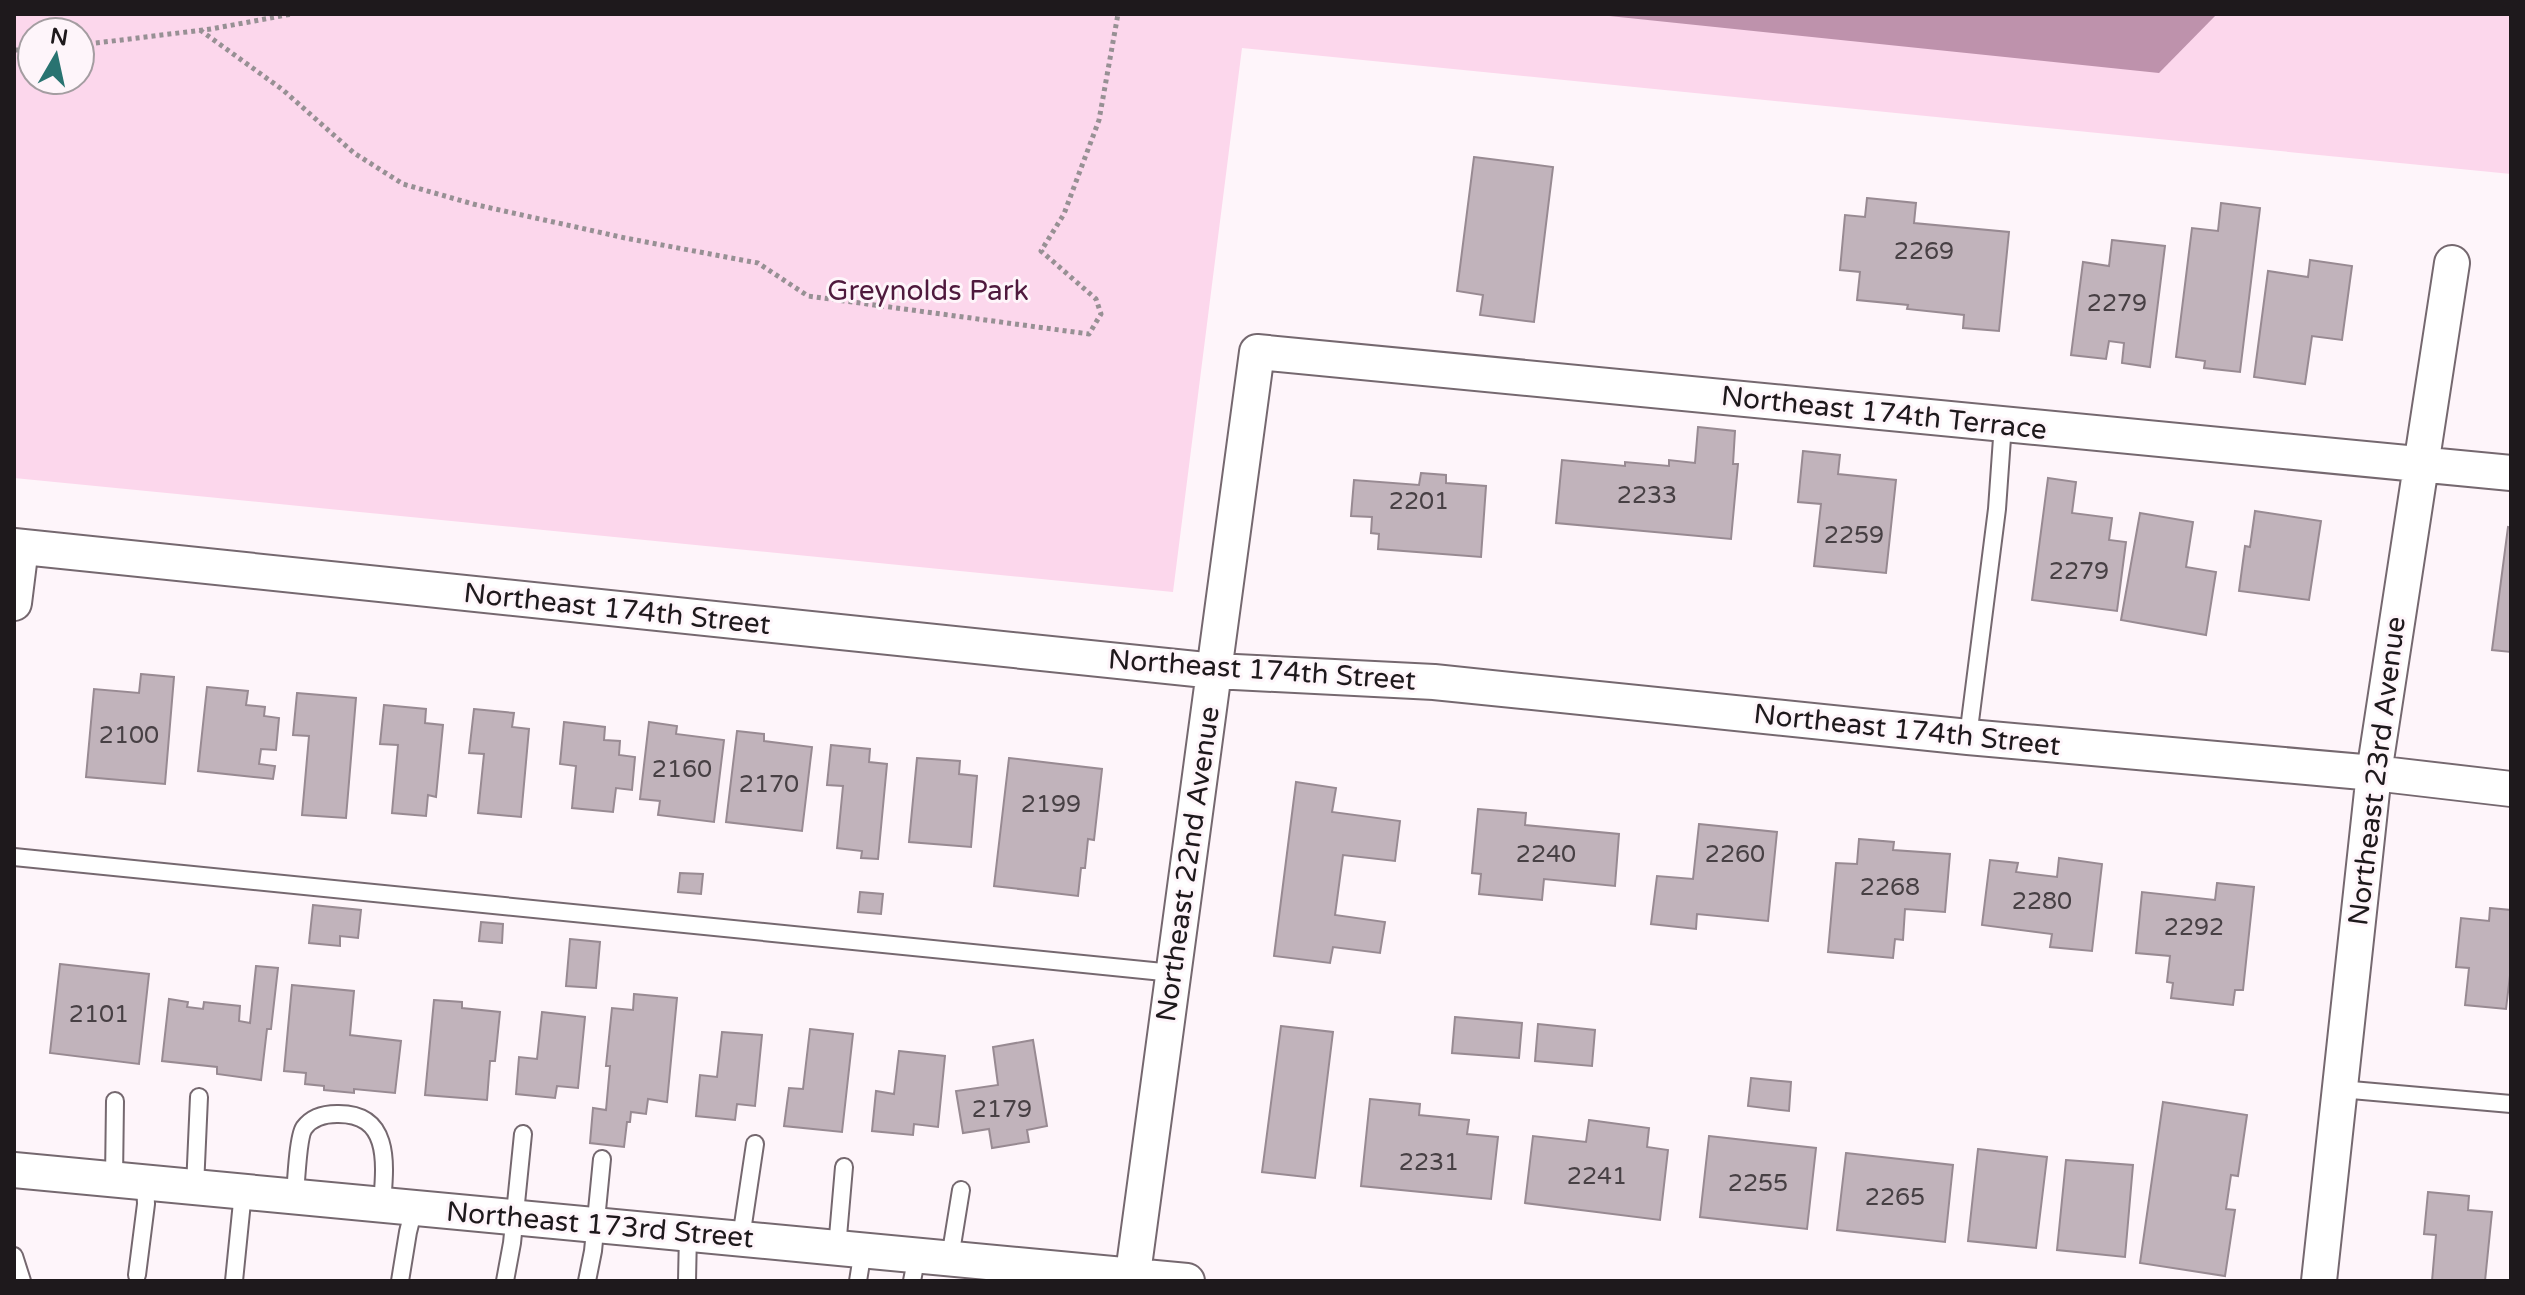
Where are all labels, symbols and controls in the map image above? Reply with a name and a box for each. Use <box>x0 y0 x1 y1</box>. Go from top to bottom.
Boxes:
north arrow <box>16 16 96 96</box>
text: N <box>48 23 70 51</box>
house number: 2269 <box>1894 237 1954 266</box>
park label: Greynolds Park <box>827 274 1029 308</box>
house number: 2279 <box>2087 289 2147 318</box>
street label: Northeast 174th Terrace <box>1720 379 2048 447</box>
house number: 2233 <box>1617 481 1677 510</box>
house number: 2201 <box>1389 487 1449 516</box>
house number: 2259 <box>1824 521 1884 550</box>
house number: 2279 <box>2049 557 2109 586</box>
street label: Northeast 174th Street <box>462 576 772 642</box>
street label: Northeast 23rd Avenue <box>2341 615 2413 927</box>
street label: Northeast 174th Street <box>1107 642 1417 698</box>
street label: Northeast 174th Street <box>1752 697 2062 763</box>
street label: Northeast 22nd Avenue <box>1149 704 1227 1024</box>
house number: 2100 <box>99 721 159 750</box>
house number: 2160 <box>652 755 712 784</box>
house number: 2170 <box>739 770 799 799</box>
house number: 2199 <box>1021 790 1081 819</box>
house number: 2240 <box>1516 840 1576 869</box>
house number: 2260 <box>1705 840 1765 869</box>
house number: 2268 <box>1860 873 1920 902</box>
house number: 2280 <box>2012 887 2072 916</box>
house number: 2292 <box>2164 913 2224 942</box>
house number: 2101 <box>69 1000 129 1029</box>
house number: 2179 <box>972 1095 1032 1124</box>
house number: 2231 <box>1399 1148 1459 1177</box>
house number: 2241 <box>1567 1162 1627 1191</box>
house number: 2255 <box>1728 1169 1788 1198</box>
house number: 2265 <box>1865 1183 1925 1212</box>
street label: Northeast 173rd Street <box>445 1195 755 1255</box>

